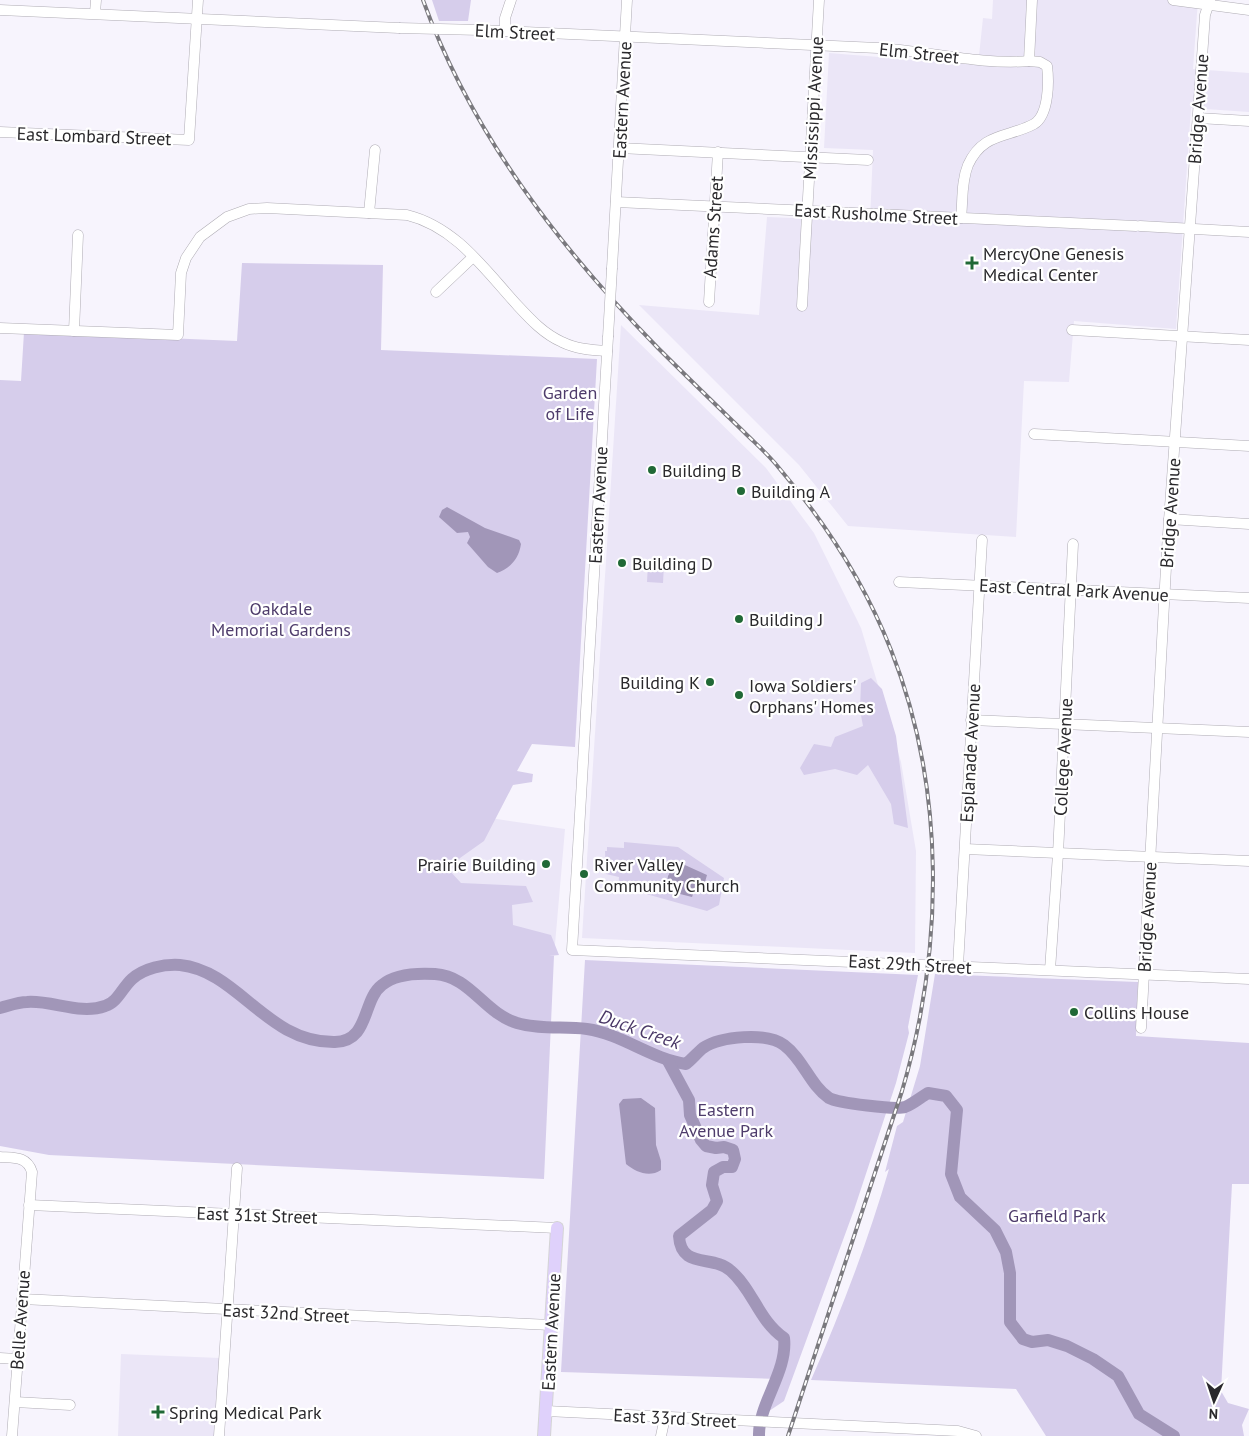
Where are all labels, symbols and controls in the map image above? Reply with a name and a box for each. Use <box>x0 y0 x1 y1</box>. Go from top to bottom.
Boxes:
street label: Elm Street <box>474 18 556 46</box>
street label: Mississippi Avenue <box>798 36 828 180</box>
street label: Elm Street <box>878 37 960 69</box>
street label: Eastern Avenue <box>607 41 637 159</box>
street label: Bridge Avenue <box>1183 53 1213 165</box>
street label: East Lombard Street <box>16 122 172 150</box>
street label: Adams Street <box>698 175 728 279</box>
street label: East Rusholme Street <box>793 198 959 230</box>
place label: MercyOne Genesis Medical Center <box>983 242 1124 286</box>
marker: MercyOne Genesis Medical Center <box>965 256 979 270</box>
park label: Garden of Life <box>543 381 597 425</box>
street label: Eastern Avenue <box>583 446 613 564</box>
street label: Bridge Avenue <box>1155 457 1185 569</box>
place label: Building B <box>662 459 742 482</box>
marker: Building B <box>646 464 658 476</box>
place label: Building A <box>751 480 831 503</box>
marker: Building A <box>735 485 747 497</box>
place label: Building D <box>632 552 713 575</box>
marker: Building D <box>616 557 628 569</box>
street label: East Central Park Avenue <box>979 574 1169 606</box>
park label: Oakdale Memorial Gardens <box>211 597 351 641</box>
place label: Building J <box>749 608 823 631</box>
marker: Building J <box>733 613 745 625</box>
place label: Building K <box>620 671 700 694</box>
place label: Iowa Soldiers' Orphans' Homes <box>749 674 874 718</box>
marker: Building K <box>704 676 716 688</box>
street label: Esplanade Avenue <box>955 683 985 823</box>
marker: Iowa Soldiers' Orphans' Homes <box>733 689 745 701</box>
street label: College Avenue <box>1048 697 1078 817</box>
place label: Prairie Building <box>417 853 536 876</box>
place label: River Valley Community Church <box>594 853 739 897</box>
marker: Prairie Building <box>540 858 552 870</box>
street label: Bridge Avenue <box>1133 861 1161 973</box>
marker: River Valley Community Church <box>578 868 590 880</box>
street label: East 29th Street <box>848 949 972 979</box>
place label: Collins House <box>1084 1001 1189 1024</box>
water label: Duck Creek <box>596 1004 685 1055</box>
marker: Collins House <box>1068 1006 1080 1018</box>
park label: Eastern Avenue Park <box>679 1098 773 1142</box>
street label: East 31st Street <box>196 1201 318 1229</box>
park label: Garfield Park <box>1008 1204 1106 1227</box>
street label: Belle Avenue <box>5 1269 35 1371</box>
street label: Eastern Avenue <box>536 1273 566 1391</box>
street label: East 32nd Street <box>222 1298 350 1328</box>
north arrow <box>1189 1376 1239 1426</box>
place label: Spring Medical Park <box>169 1401 322 1424</box>
street label: East 33rd Street <box>613 1403 737 1433</box>
marker: Spring Medical Park <box>151 1405 165 1419</box>
text: N <box>1208 1405 1218 1423</box>

